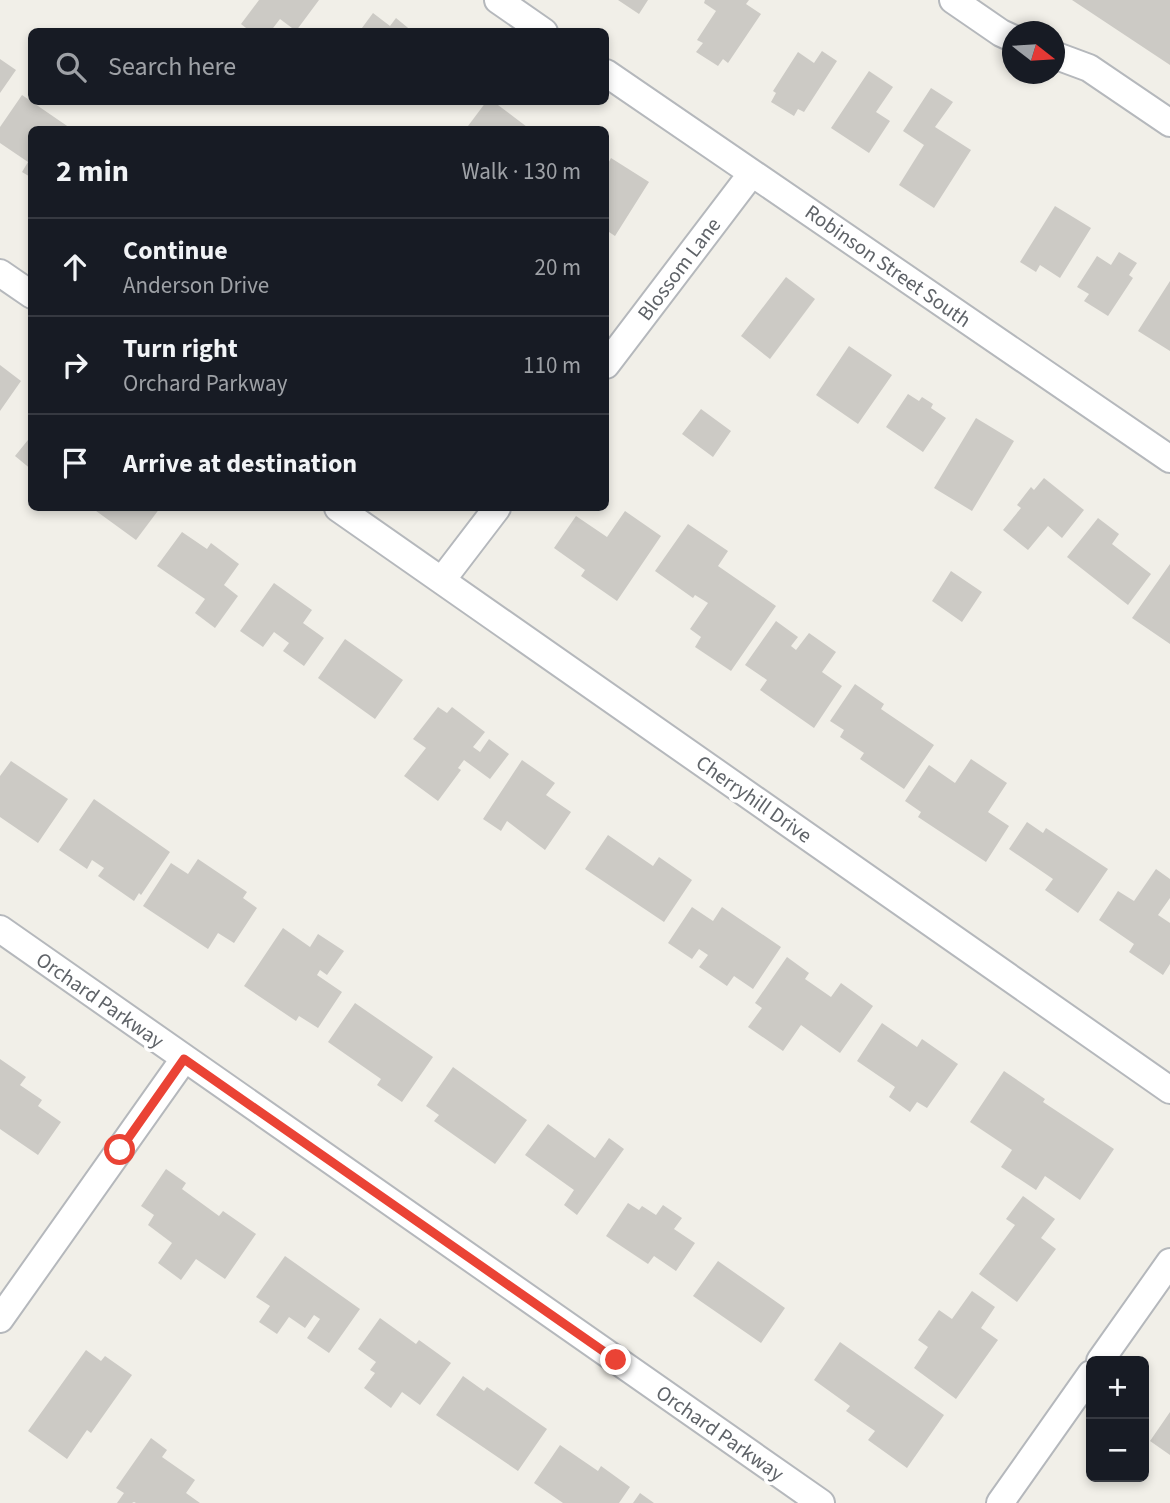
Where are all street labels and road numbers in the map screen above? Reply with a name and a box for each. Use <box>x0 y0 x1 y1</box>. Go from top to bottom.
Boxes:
street label: Robinson Street South <box>799 197 977 335</box>
street label: Blossom Lane <box>630 211 728 327</box>
street label: Cherryhill Drive <box>690 748 818 850</box>
street label: Orchard Parkway <box>30 945 170 1055</box>
street label: Orchard Parkway <box>650 1378 790 1488</box>

